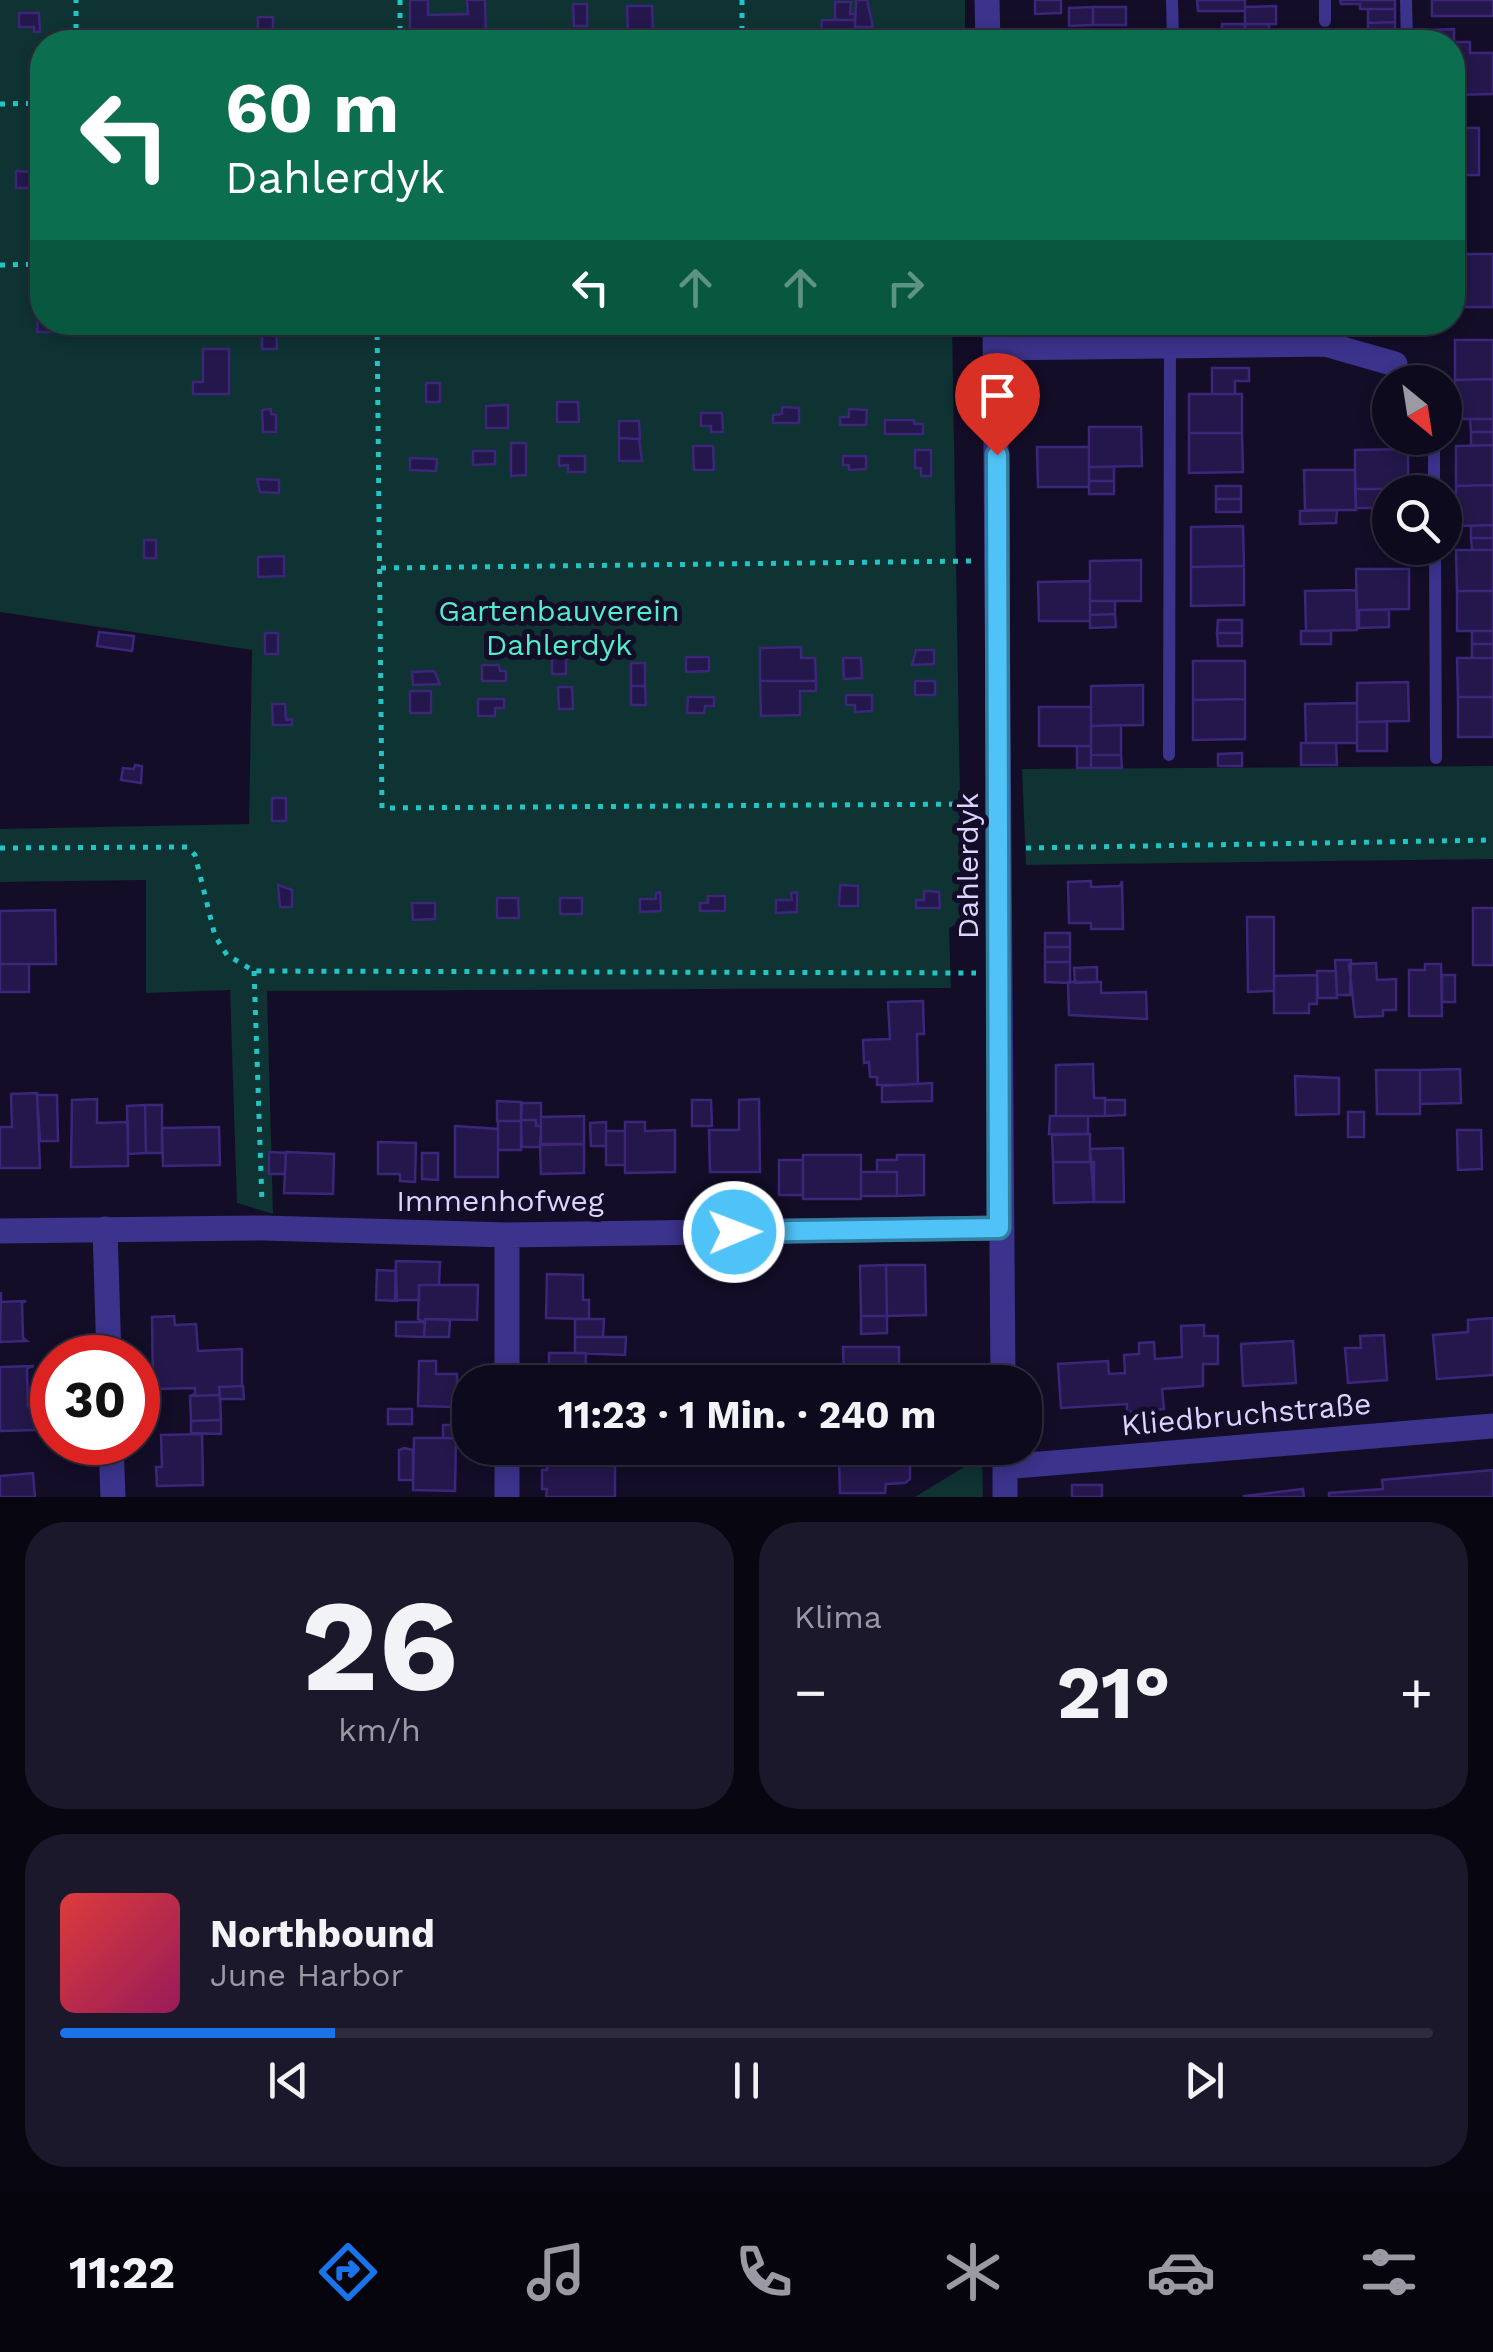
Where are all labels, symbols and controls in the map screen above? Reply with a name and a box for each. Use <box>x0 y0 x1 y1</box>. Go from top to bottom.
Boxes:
text: 60 m <box>225 67 399 149</box>
icon: left <box>60 70 190 200</box>
text: Dahlerdyk <box>225 151 445 204</box>
icon: left <box>563 260 618 315</box>
icon: ahead <box>668 260 723 315</box>
icon: ahead <box>773 260 828 315</box>
icon: right <box>878 260 933 315</box>
pin <box>955 353 1040 456</box>
north arrow <box>1372 365 1462 455</box>
map controls <box>1372 365 1462 565</box>
icon: arrive <box>970 368 1025 423</box>
button: search <box>1372 475 1462 565</box>
park label: Gartenbauverein Dahlerdyk <box>438 593 680 662</box>
street label: Dahlerdyk <box>950 793 985 939</box>
position arrow <box>682 1180 786 1284</box>
street label: Immenhofweg <box>396 1183 604 1218</box>
speed limit sign: 30 <box>30 1335 160 1465</box>
street label: Kliedbruchstraße <box>1120 1386 1372 1442</box>
text: 11:23 · 1 Min. · 240 m <box>558 1393 936 1437</box>
text: 26 <box>301 1569 458 1722</box>
text: Klima <box>794 1598 882 1636</box>
text: 21° <box>1056 1648 1171 1736</box>
text: − <box>794 1660 827 1724</box>
text: + <box>1400 1660 1433 1724</box>
text: km/h <box>338 1711 421 1749</box>
text: Northbound <box>210 1912 435 1956</box>
text: June Harbor <box>210 1956 404 1994</box>
icon: previous <box>261 2053 316 2108</box>
icon: pause <box>719 2053 774 2108</box>
icon: next <box>1177 2053 1232 2108</box>
icon: directions <box>313 2237 383 2307</box>
icon: music <box>521 2237 591 2307</box>
icon: phone <box>729 2237 799 2307</box>
icon: climate <box>938 2237 1008 2307</box>
icon: car <box>1146 2237 1216 2307</box>
icon: filters <box>1354 2237 1424 2307</box>
text: 11:22 <box>69 2246 175 2299</box>

